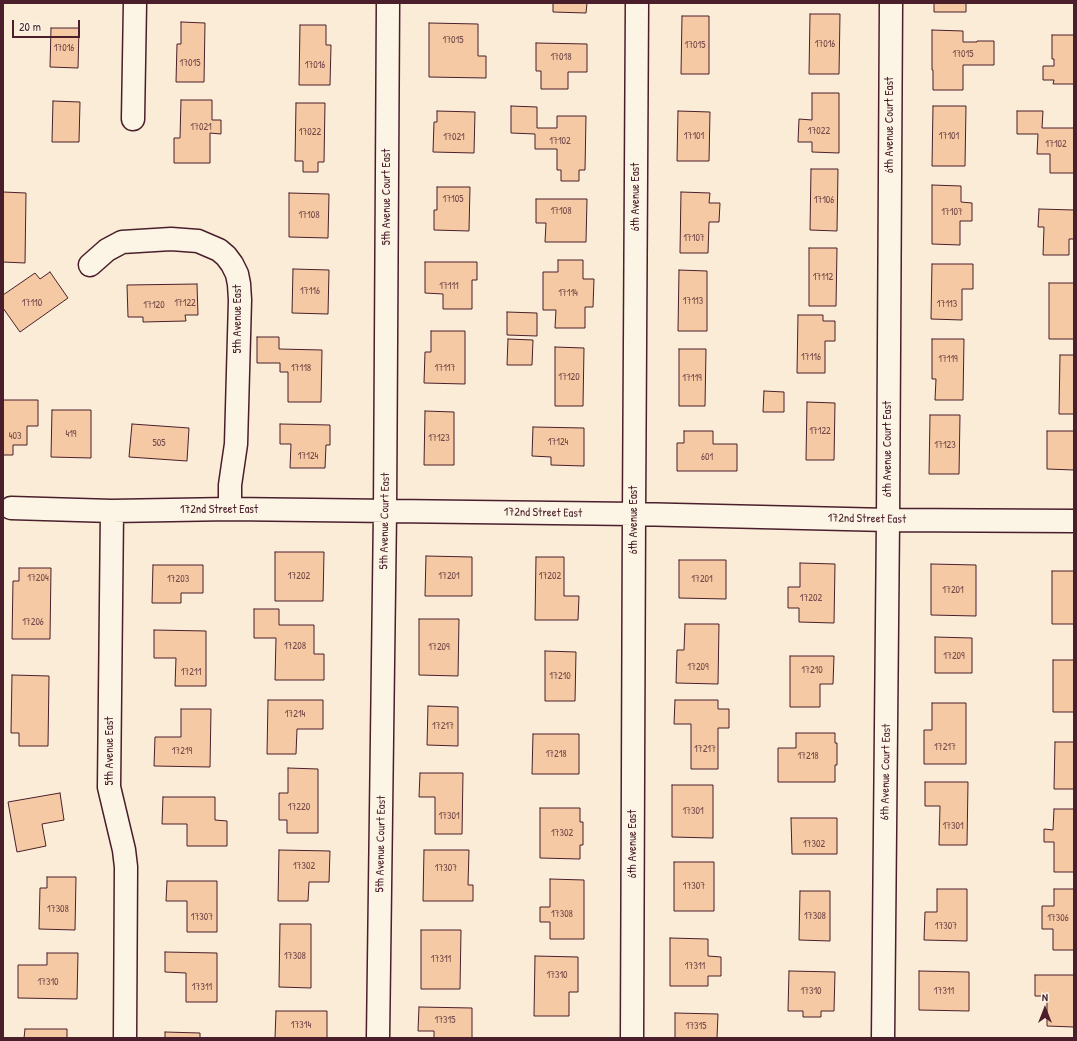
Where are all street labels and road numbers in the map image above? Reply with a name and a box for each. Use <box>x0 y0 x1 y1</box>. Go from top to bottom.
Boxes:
street label: 6th Avenue Court East <box>883 77 897 173</box>
street label: 5th Avenue Court East <box>380 149 394 245</box>
street label: 6th Avenue East <box>629 163 643 231</box>
street label: 5th Avenue East <box>231 285 245 353</box>
street label: 6th Avenue Court East <box>881 401 895 497</box>
street label: 5th Avenue Court East <box>377 473 393 569</box>
street label: 6th Avenue East <box>627 486 641 554</box>
street label: 172nd Street East <box>180 503 258 517</box>
street label: 172nd Street East <box>504 505 582 521</box>
street label: 172nd Street East <box>828 511 906 527</box>
street label: 5th Avenue East <box>103 717 117 785</box>
street label: 6th Avenue Court East <box>878 724 894 820</box>
street label: 5th Avenue Court East <box>373 796 389 892</box>
street label: 6th Avenue East <box>626 810 640 878</box>

